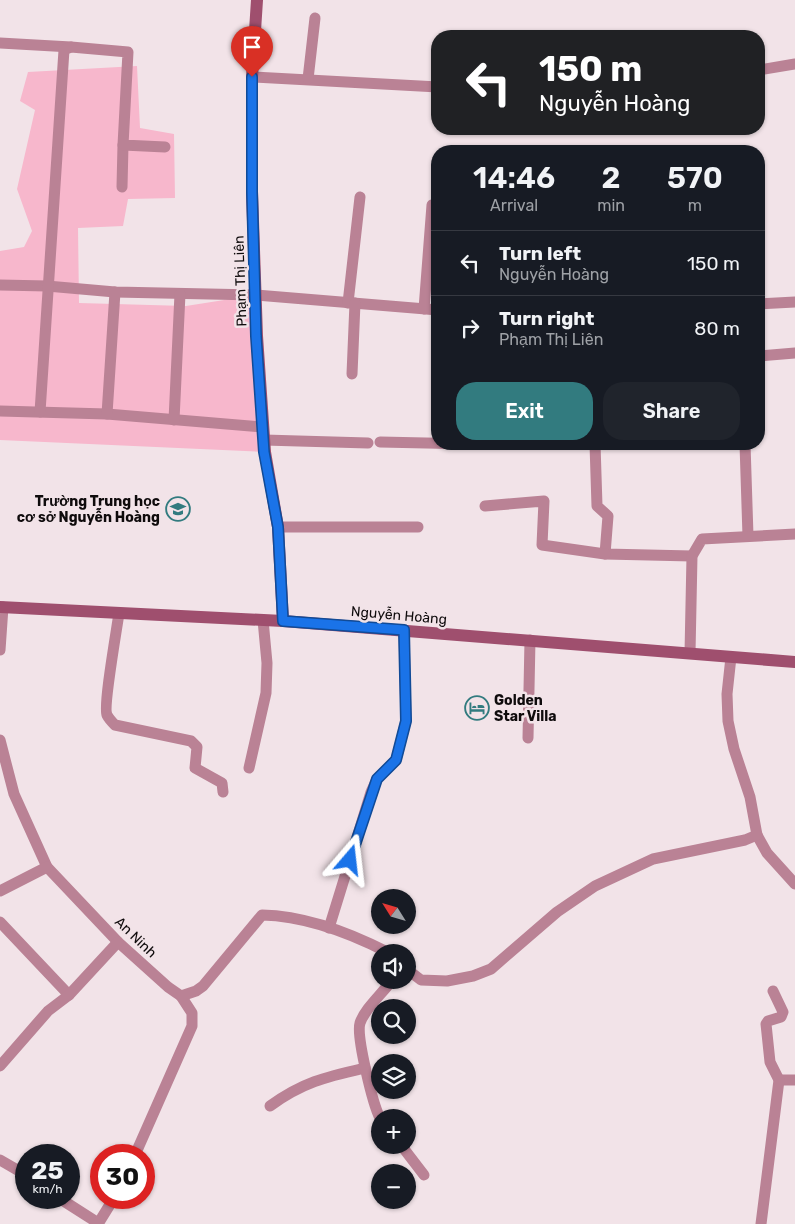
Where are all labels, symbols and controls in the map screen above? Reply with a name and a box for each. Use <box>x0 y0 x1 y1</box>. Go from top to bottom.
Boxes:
pin <box>231 26 273 77</box>
icon: arrive <box>238 33 266 61</box>
text: 150 m <box>539 48 642 90</box>
icon: left <box>456 50 521 115</box>
text: Nguyễn Hoàng <box>539 90 690 117</box>
text: 14:46 <box>473 160 555 196</box>
text: 2 <box>602 160 621 196</box>
text: 570 <box>667 160 723 196</box>
text: Arrival <box>490 196 538 215</box>
text: min <box>597 196 625 215</box>
text: m <box>688 196 702 215</box>
street label: Phạm Thị Liên <box>230 235 251 327</box>
text: Turn left <box>499 242 581 265</box>
icon: left <box>456 249 484 277</box>
text: 150 m <box>687 252 740 275</box>
text: Nguyễn Hoàng <box>499 265 609 284</box>
text: Turn right <box>499 307 594 330</box>
icon: right <box>456 314 484 342</box>
text: 80 m <box>694 317 740 340</box>
text: Phạm Thị Liên <box>499 330 603 349</box>
button: Exit <box>456 382 593 440</box>
button: Share <box>603 382 740 440</box>
place label: Trường Trung học cơ sở Nguyễn Hoàng <box>17 493 160 526</box>
school or university icon: Trường Trung học cơ sở Nguyễn Hoàng <box>165 496 191 522</box>
street label: Nguyễn Hoàng <box>350 602 448 628</box>
place label: Golden Star Villa <box>494 692 557 725</box>
hotel icon: Golden Star Villa <box>464 695 490 721</box>
position arrow <box>323 833 375 885</box>
north arrow <box>371 889 416 934</box>
map controls <box>371 889 416 1209</box>
street label: An Ninh <box>111 913 160 961</box>
button: sound <box>371 944 416 989</box>
button: search <box>371 999 416 1044</box>
button: layers <box>371 1054 416 1099</box>
button: + <box>371 1109 416 1154</box>
speed limit sign: 30 <box>90 1144 155 1209</box>
text: 25 <box>31 1156 64 1185</box>
button: − <box>371 1164 416 1209</box>
text: km/h <box>33 1182 62 1196</box>

